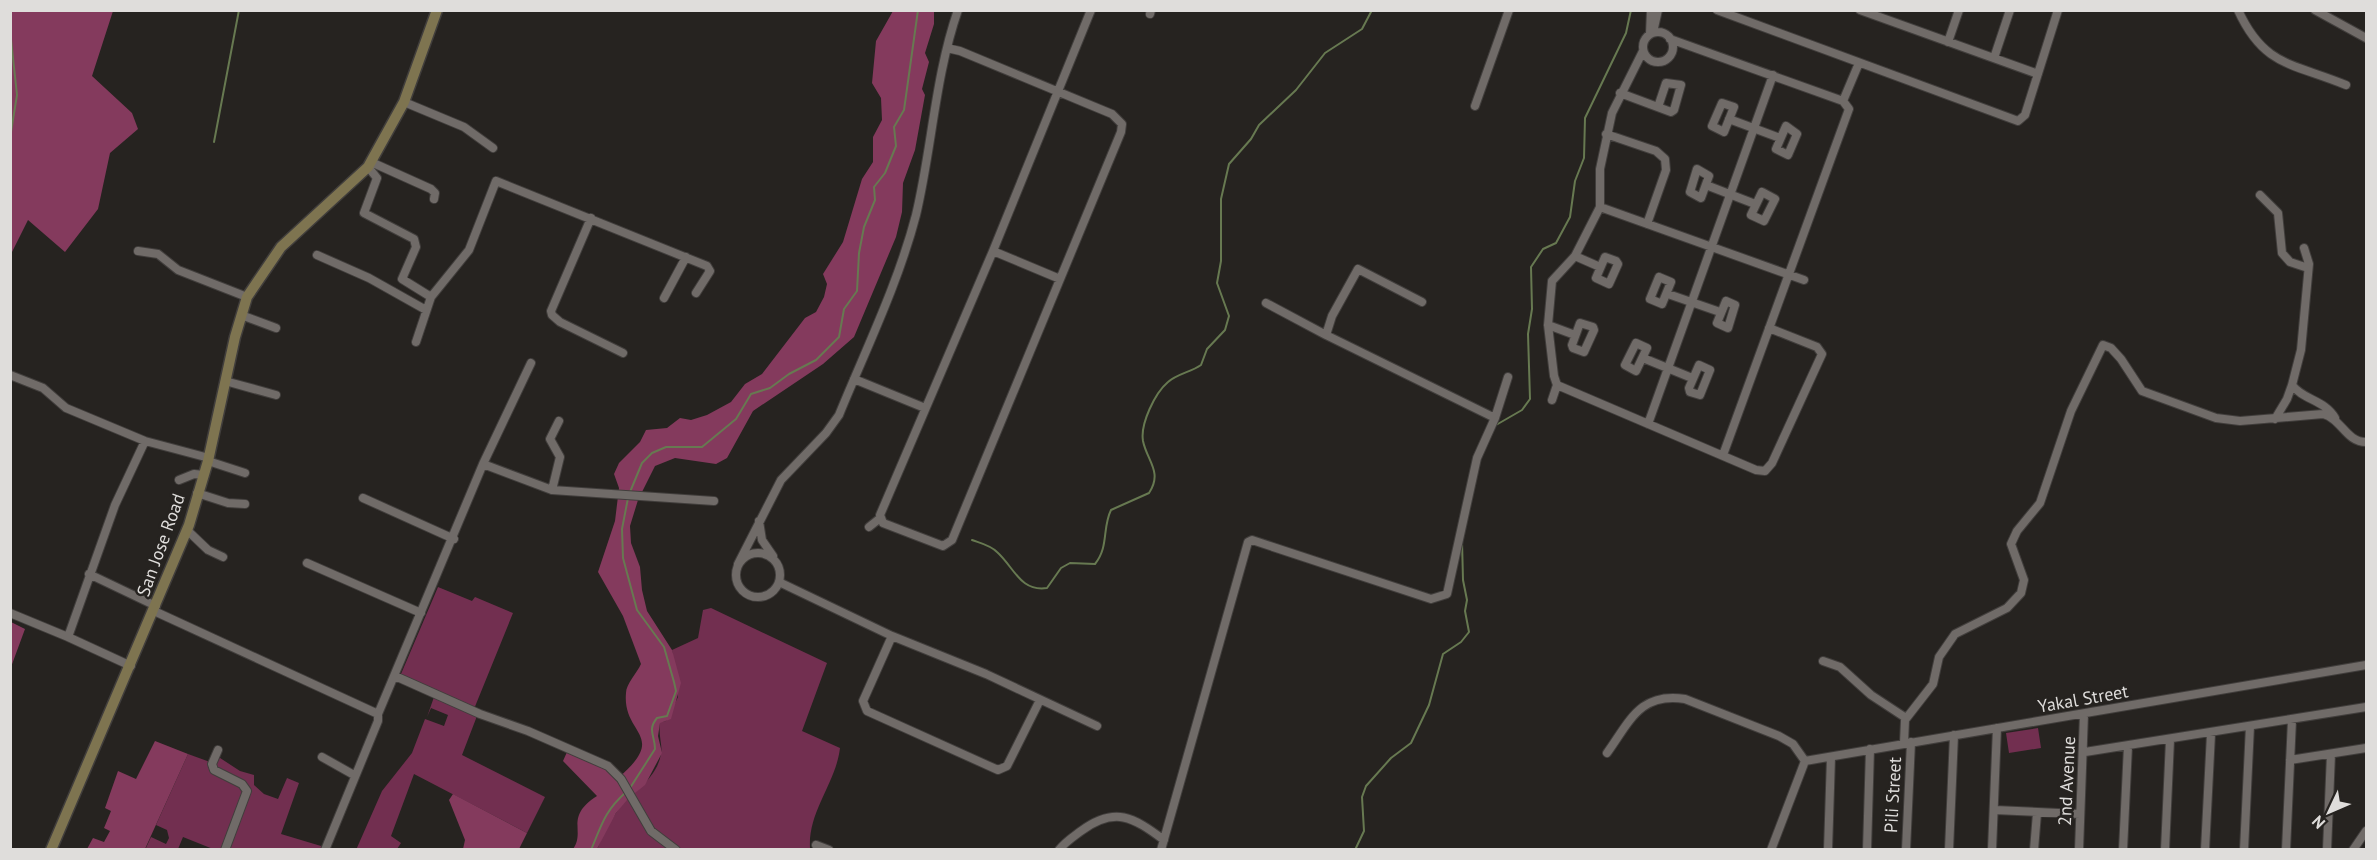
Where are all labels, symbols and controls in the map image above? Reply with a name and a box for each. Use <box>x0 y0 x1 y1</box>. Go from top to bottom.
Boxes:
street label: San Jose Road <box>131 490 190 599</box>
street label: Yakal Street <box>2036 679 2130 718</box>
street label: 2nd Avenue <box>2053 736 2080 826</box>
street label: Pili Street <box>1879 757 1906 833</box>
north arrow <box>2299 782 2359 842</box>
text: N <box>2307 812 2329 833</box>

